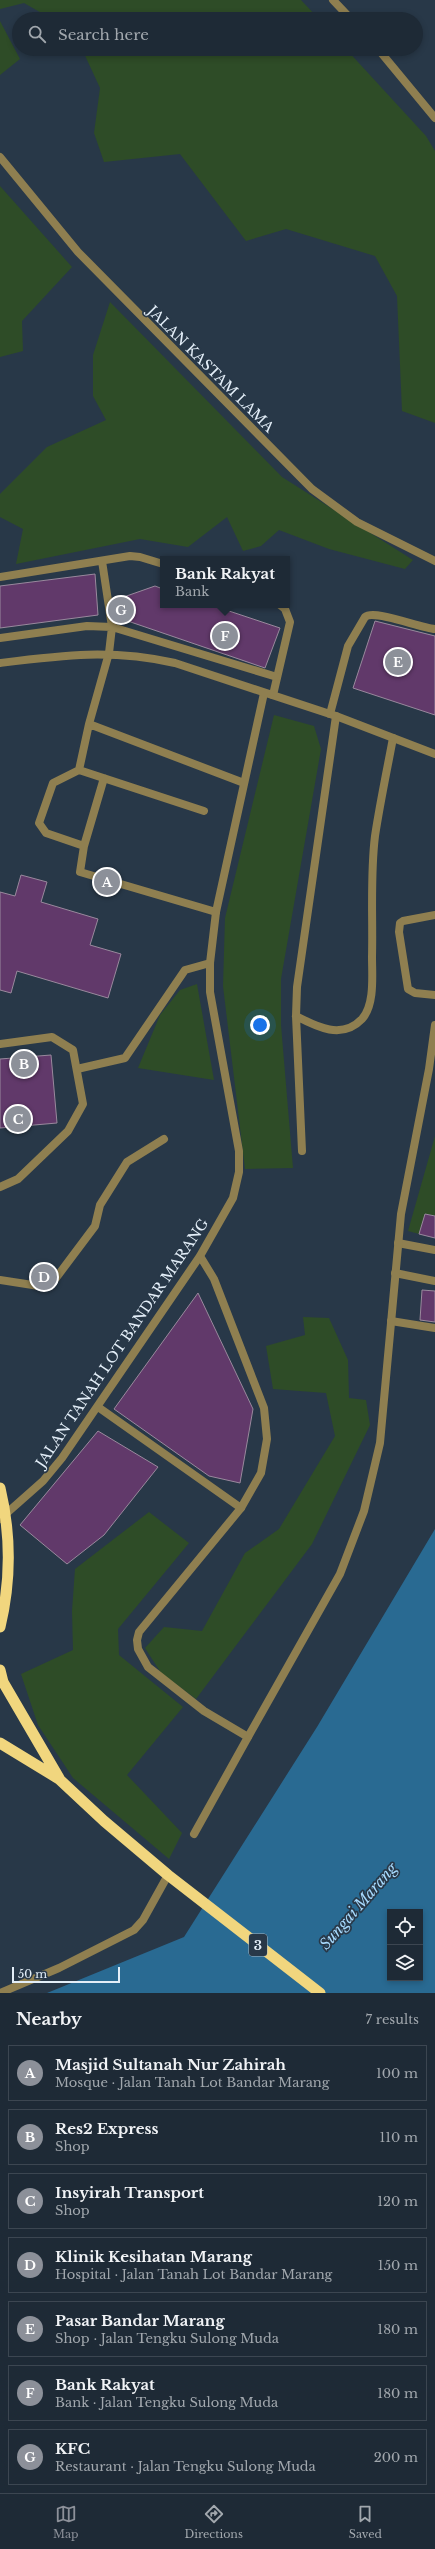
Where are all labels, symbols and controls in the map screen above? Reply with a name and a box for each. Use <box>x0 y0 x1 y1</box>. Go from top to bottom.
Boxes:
search box <box>12 12 423 56</box>
icon: search <box>26 23 48 45</box>
text: Search here <box>58 25 149 44</box>
street label: JALAN KASTAM LAMA <box>142 300 278 436</box>
popup <box>160 556 290 608</box>
text: Bank Rakyat <box>175 564 275 583</box>
text: Bank <box>175 583 209 600</box>
pin: G <box>108 595 134 625</box>
pin: F <box>212 621 238 651</box>
pin: E <box>385 647 411 677</box>
pin: A <box>94 867 120 897</box>
your location <box>250 1015 270 1035</box>
pin: B <box>11 1049 37 1079</box>
pin: C <box>5 1104 31 1134</box>
street label: JALAN TANAH LOT BANDAR MARANG <box>32 1215 212 1471</box>
pin: D <box>31 1262 57 1292</box>
water label: Sungai Marang <box>315 1858 401 1953</box>
map controls <box>387 1909 423 1981</box>
button: locate <box>387 1909 423 1945</box>
road number: 3 <box>249 1934 267 1956</box>
button: layers <box>387 1945 423 1981</box>
scale bar <box>12 1965 120 1984</box>
text: 50 m <box>18 1967 47 1981</box>
text: Nearby <box>16 2009 82 2030</box>
text: 7 results <box>366 2011 419 2028</box>
text: Masjid Sultanah Nur Zahirah <box>55 2055 286 2074</box>
text: A <box>25 2065 35 2082</box>
text: 100 m <box>376 2065 418 2082</box>
text: Mosque · Jalan Tanah Lot Bandar Marang <box>55 2074 330 2091</box>
text: Res2 Express <box>55 2119 158 2138</box>
text: B <box>25 2129 35 2146</box>
text: 110 m <box>379 2129 418 2146</box>
text: Shop <box>55 2138 90 2155</box>
text: Insyirah Transport <box>55 2183 204 2202</box>
text: C <box>25 2193 35 2210</box>
text: 120 m <box>377 2193 418 2210</box>
text: Shop <box>55 2202 90 2219</box>
text: Klinik Kesihatan Marang <box>55 2247 252 2266</box>
text: D <box>24 2257 36 2274</box>
text: 150 m <box>378 2257 418 2274</box>
text: Hospital · Jalan Tanah Lot Bandar Marang <box>55 2266 332 2283</box>
text: Pasar Bandar Marang <box>55 2311 225 2330</box>
text: E <box>25 2321 35 2338</box>
text: 180 m <box>377 2321 418 2338</box>
text: Shop · Jalan Tengku Sulong Muda <box>55 2330 279 2347</box>
text: Bank Rakyat <box>55 2375 155 2394</box>
text: F <box>26 2385 34 2402</box>
text: 180 m <box>377 2385 418 2402</box>
text: Bank · Jalan Tengku Sulong Muda <box>55 2394 278 2411</box>
text: KFC <box>55 2439 90 2458</box>
text: G <box>24 2449 36 2466</box>
text: 200 m <box>374 2449 418 2466</box>
text: Restaurant · Jalan Tengku Sulong Muda <box>55 2458 316 2475</box>
tab: Map <box>53 2503 79 2541</box>
tab: Directions <box>184 2503 243 2541</box>
tab: Saved <box>349 2503 382 2541</box>

